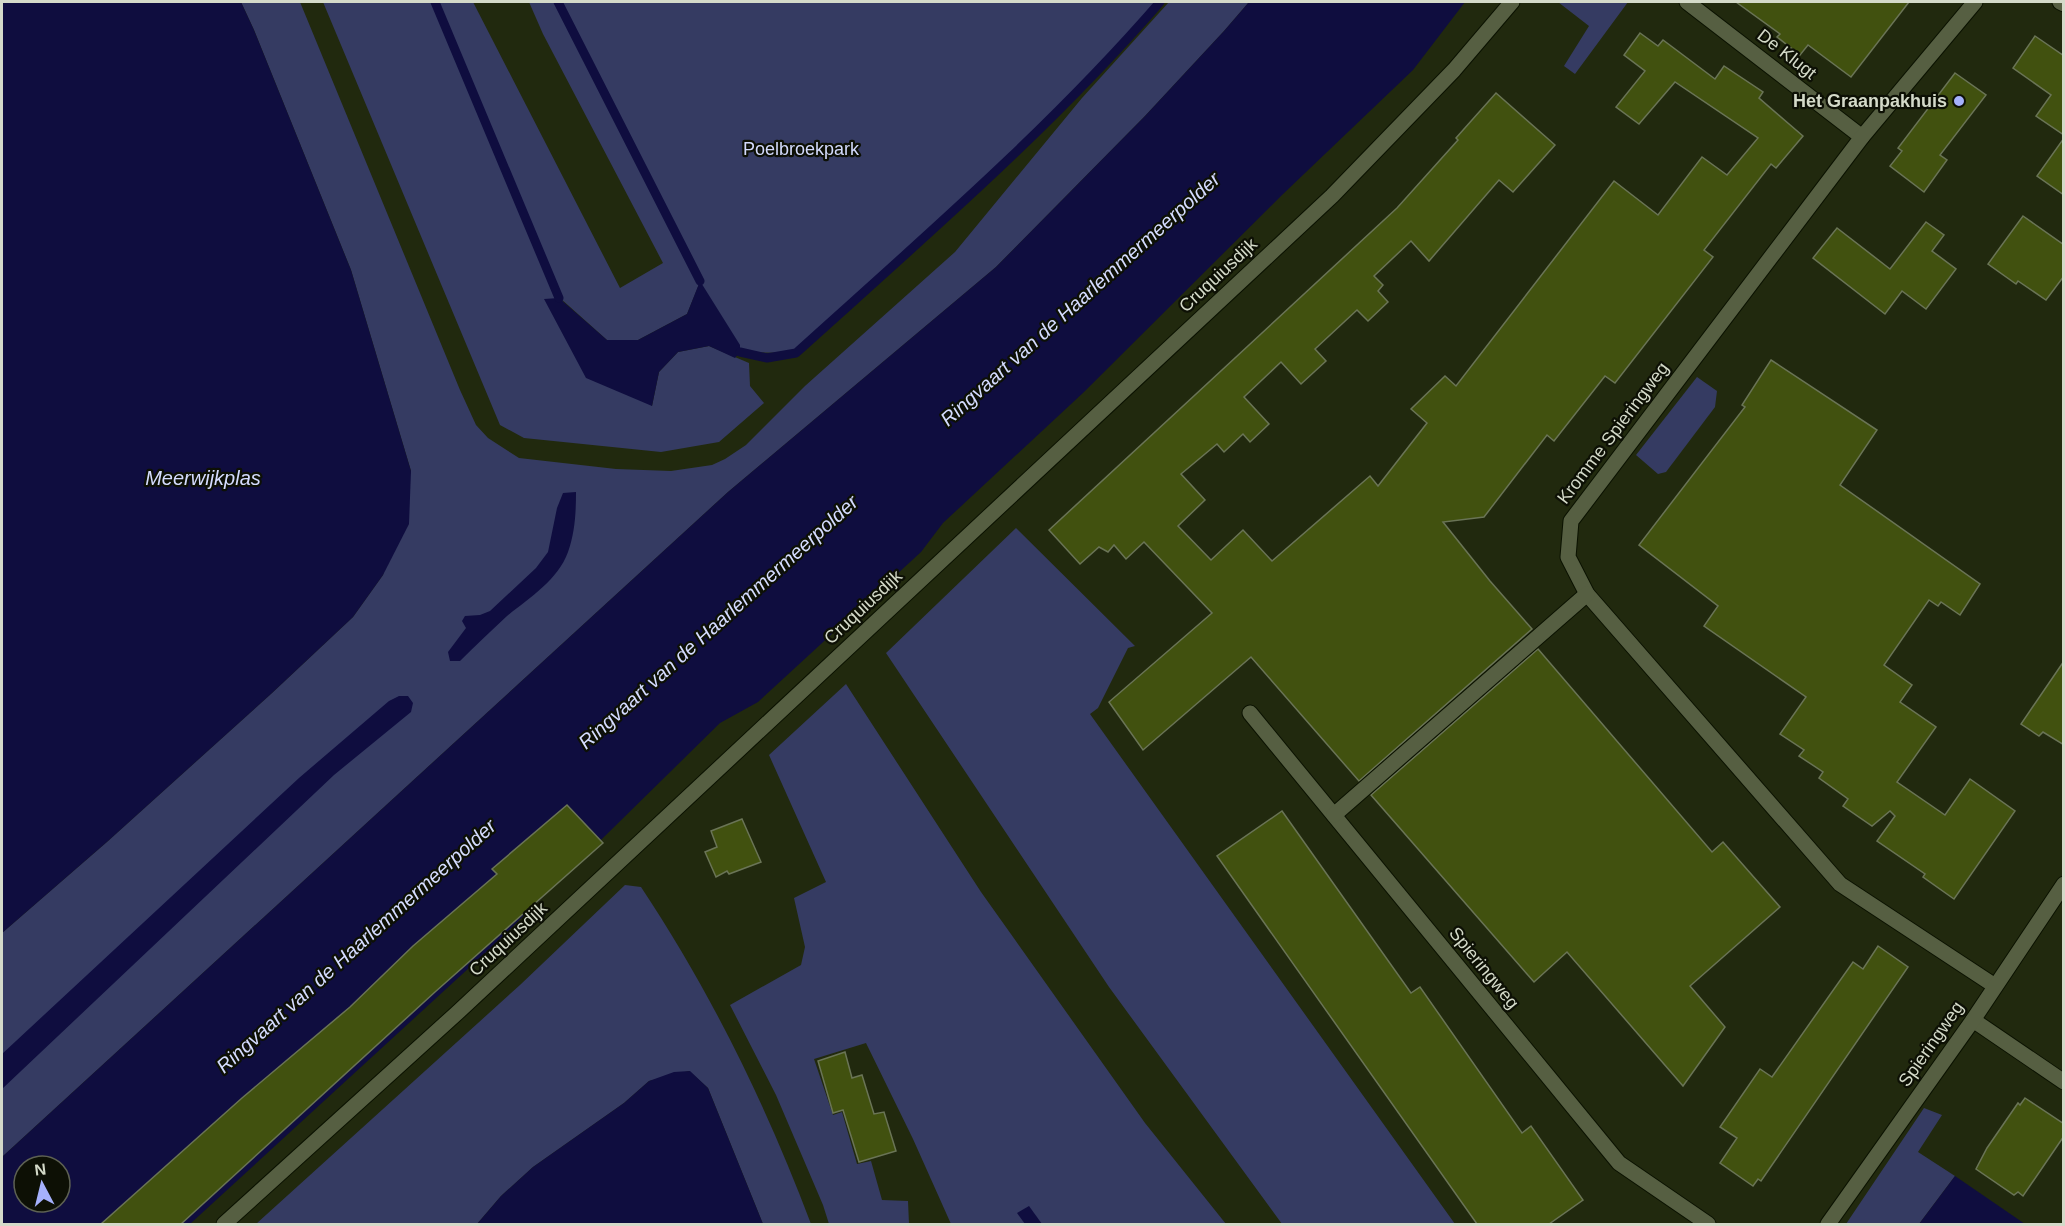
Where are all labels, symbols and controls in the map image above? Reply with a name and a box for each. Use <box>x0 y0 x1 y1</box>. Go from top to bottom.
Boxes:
street label: De Klugt <box>1754 25 1820 83</box>
place label: Het Graanpakhuis <box>1793 91 1947 111</box>
marker: Het Graanpakhuis <box>1952 94 1966 108</box>
park label: Poelbroekpark <box>743 139 860 159</box>
water label: Ringvaart van de Haarlemmermeerpolder <box>936 167 1225 430</box>
street label: Cruquiusdijk <box>1175 233 1262 316</box>
street label: Kromme Spieringweg <box>1553 358 1673 508</box>
water label: Meerwijkplas <box>145 467 261 489</box>
water label: Ringvaart van de Haarlemmermeerpolder <box>574 490 863 753</box>
street label: Cruquiusdijk <box>820 565 907 648</box>
water label: Ringvaart van de Haarlemmermeerpolder <box>212 814 501 1077</box>
street label: Cruquiusdijk <box>465 897 552 980</box>
street label: Spieringweg <box>1445 923 1523 1013</box>
street label: Spieringweg <box>1894 998 1968 1090</box>
north arrow <box>12 1154 72 1214</box>
text: N <box>33 1160 47 1179</box>

